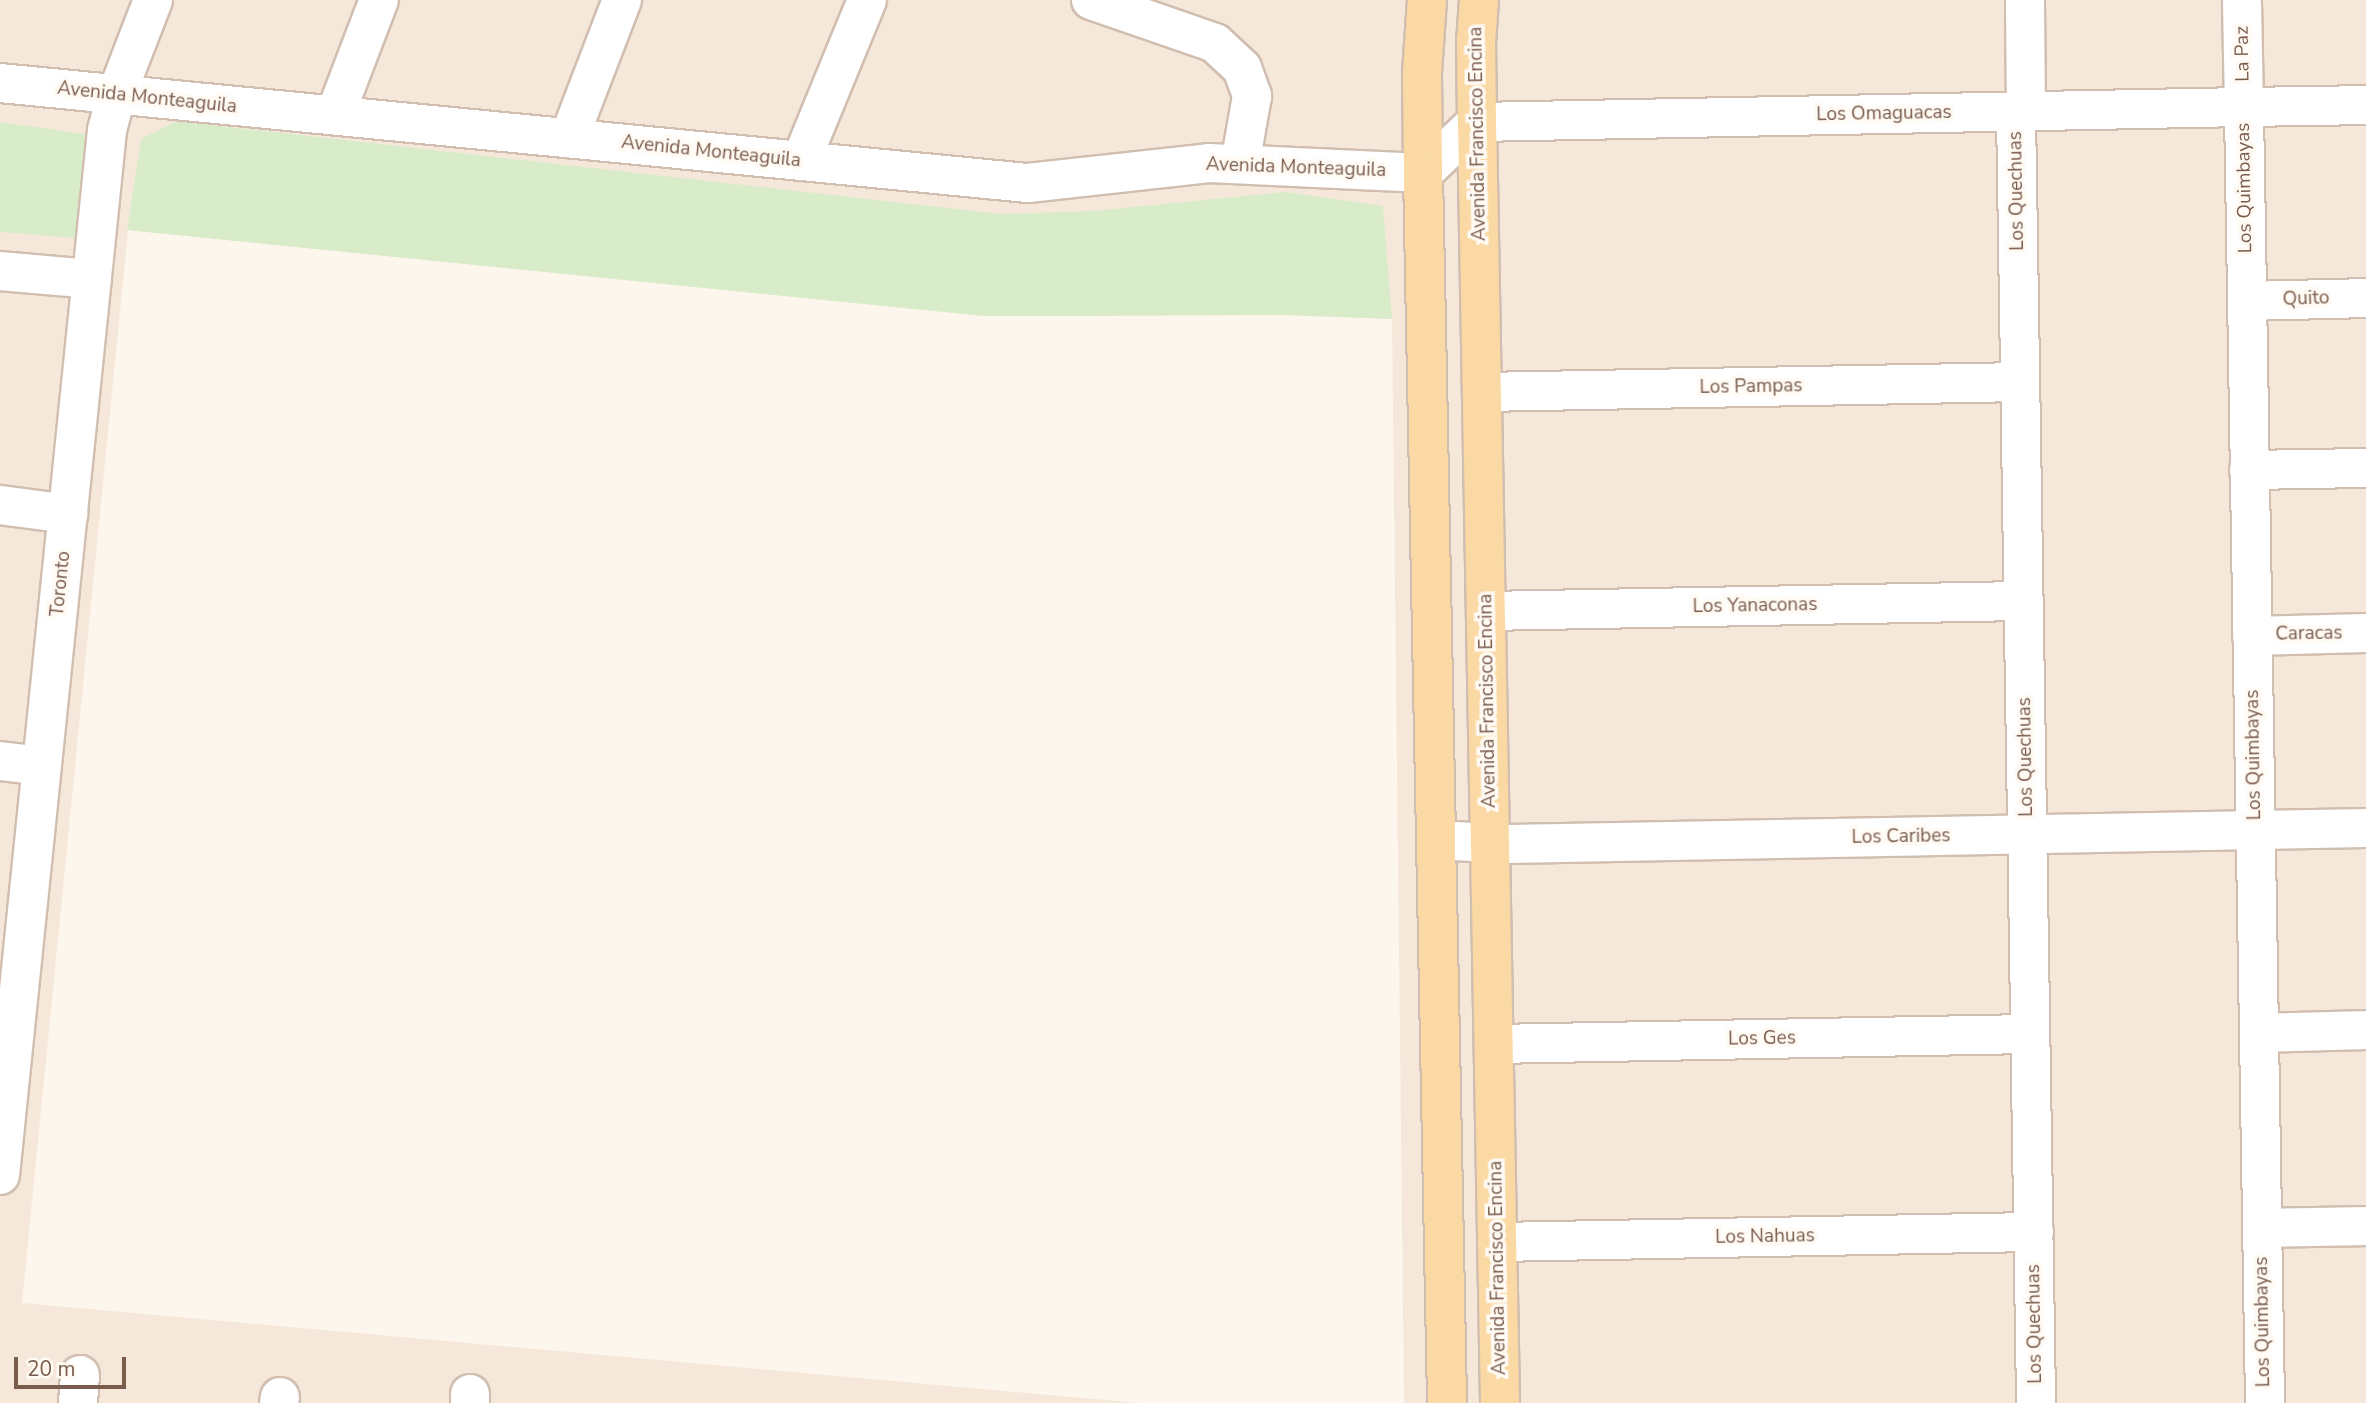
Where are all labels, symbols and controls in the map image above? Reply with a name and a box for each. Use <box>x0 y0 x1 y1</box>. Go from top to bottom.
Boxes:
street label: La Paz <box>2231 26 2255 82</box>
street label: Avenida Francisco Encina <box>1465 27 1491 241</box>
street label: Avenida Monteaguila <box>56 77 238 119</box>
street label: Los Omaguacas <box>1816 101 1952 127</box>
street label: Los Quimbayas <box>2232 123 2258 253</box>
street label: Avenida Monteaguila <box>620 131 802 173</box>
street label: Los Quechuas <box>2005 131 2029 251</box>
street label: Avenida Monteaguila <box>1205 153 1387 183</box>
street label: Quito <box>2282 287 2330 311</box>
street label: Los Pampas <box>1699 375 1803 399</box>
street label: Toronto <box>46 550 76 618</box>
street label: Avenida Francisco Encina <box>1475 594 1501 808</box>
street label: Los Yanaconas <box>1692 594 1818 618</box>
street label: Caracas <box>2275 622 2343 646</box>
street label: Los Quimbayas <box>2241 690 2267 820</box>
street label: Los Quechuas <box>2014 697 2038 817</box>
street label: Los Caribes <box>1851 825 1951 849</box>
street label: Los Ges <box>1728 1027 1796 1051</box>
street label: Avenida Francisco Encina <box>1485 1161 1511 1375</box>
street label: Los Nahuas <box>1715 1225 1815 1249</box>
street label: Los Quimbayas <box>2250 1257 2276 1387</box>
street label: Los Quechuas <box>2023 1264 2047 1384</box>
scale bar <box>18 1344 130 1388</box>
text: 20 m <box>27 1355 76 1383</box>

